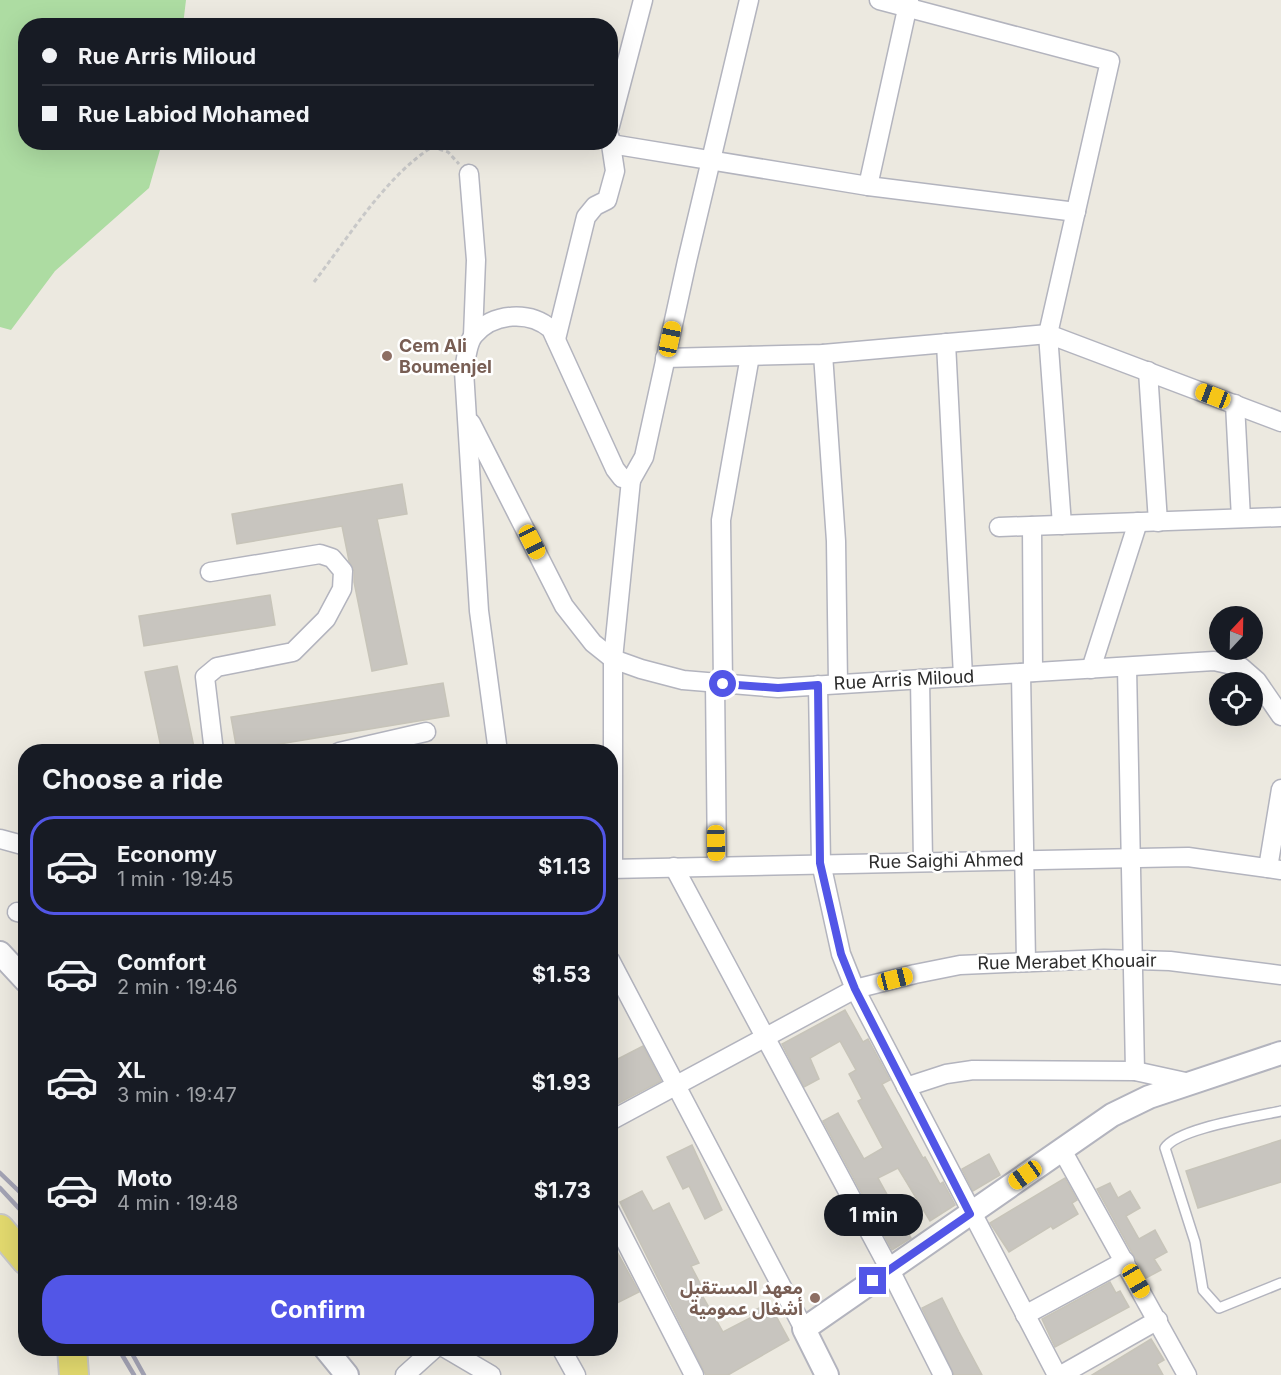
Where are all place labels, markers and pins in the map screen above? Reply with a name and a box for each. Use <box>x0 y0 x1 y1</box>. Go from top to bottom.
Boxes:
place label: Cem Ali Boumenjel <box>399 335 492 377</box>
marker: Cem Ali Boumenjel <box>380 349 394 363</box>
place label: معهد المستقبل أشغال عمومية <box>680 1277 803 1320</box>
marker: معهد المستقبل أشغال عمومية <box>808 1291 822 1305</box>

